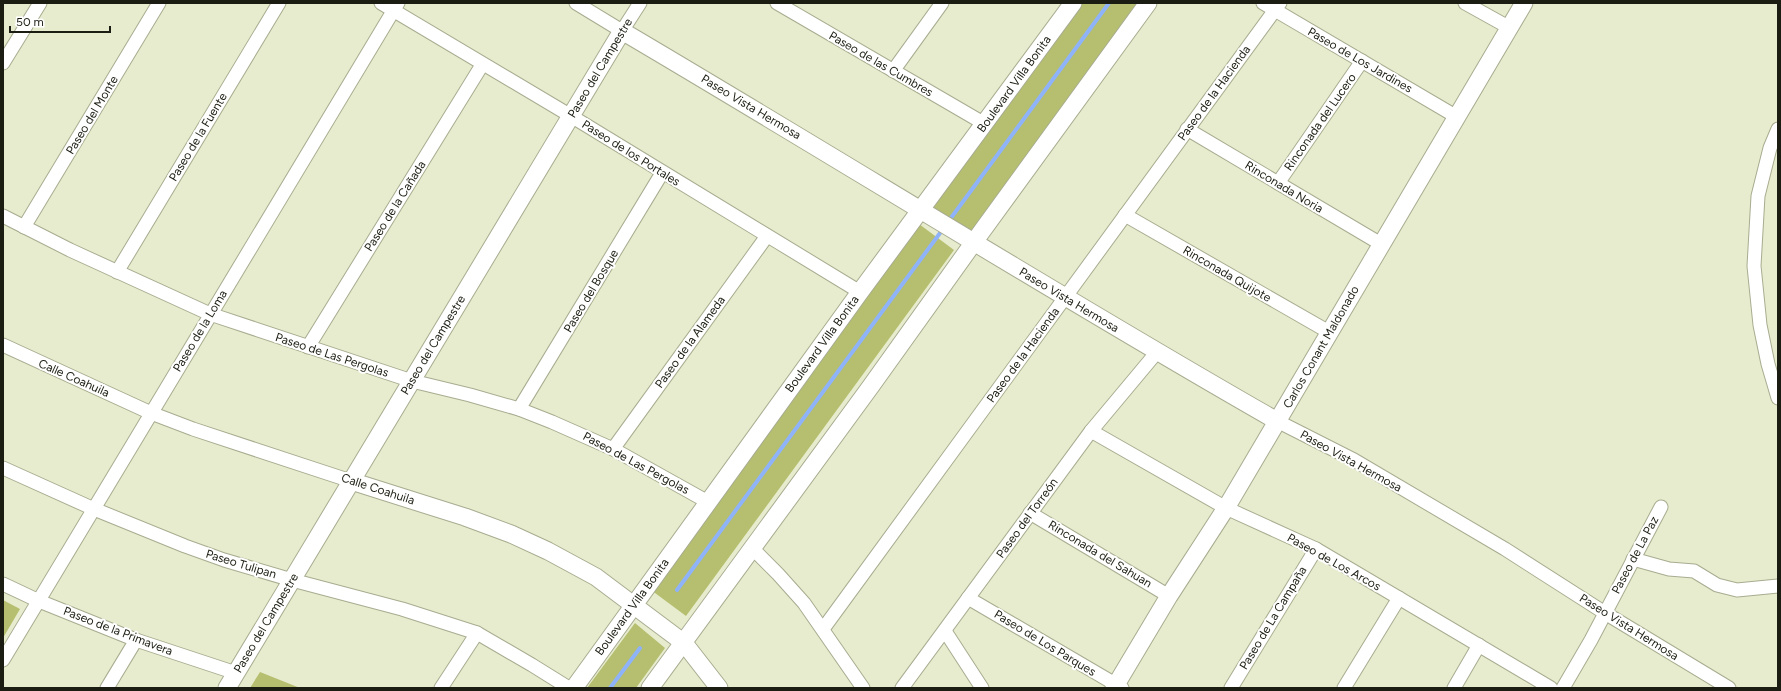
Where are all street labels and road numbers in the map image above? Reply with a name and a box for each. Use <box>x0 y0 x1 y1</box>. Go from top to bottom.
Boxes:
street label: Paseo del Campestre <box>565 15 635 120</box>
street label: Paseo de Los Jardines <box>1305 24 1415 96</box>
street label: Paseo de las Cumbres <box>827 29 936 100</box>
street label: Boulevard Villa Bonita <box>974 33 1054 135</box>
street label: Paseo de la Hacienda <box>1175 43 1253 143</box>
street label: Rinconada del Lucero <box>1281 71 1359 173</box>
street label: Paseo Vista Hermosa <box>699 72 803 142</box>
street label: Paseo del Monte <box>63 73 121 157</box>
street label: Paseo de la Fuente <box>166 90 230 184</box>
street label: Paseo de los Portales <box>579 117 683 189</box>
street label: Paseo de la Cañada <box>361 158 429 254</box>
street label: Rinconada Noria <box>1242 158 1326 216</box>
street label: Rinconada Quijote <box>1180 243 1274 305</box>
street label: Paseo del Bosque <box>561 247 622 335</box>
street label: Paseo Vista Hermosa <box>1017 265 1121 335</box>
street label: Carlos Conant Maldonado <box>1280 283 1362 411</box>
street label: Paseo de la Loma <box>170 288 230 374</box>
street label: Paseo del Campestre <box>398 292 468 397</box>
street label: Paseo de la Alameda <box>652 293 728 391</box>
street label: Boulevard Villa Bonita <box>782 293 862 395</box>
street label: Paseo de la Hacienda <box>984 305 1062 405</box>
street label: Paseo de Las Pergolas <box>274 330 391 380</box>
street label: Calle Coahuila <box>36 356 112 400</box>
street label: Paseo Vista Hermosa <box>1298 427 1404 495</box>
street label: Paseo de Las Pergolas <box>580 429 692 497</box>
street label: Calle Coahuila <box>340 471 416 507</box>
street label: Paseo del Torreón <box>993 475 1061 561</box>
street label: Paseo de La Paz <box>1609 514 1661 596</box>
street label: Rinconada del Sahuan <box>1046 518 1155 591</box>
street label: Paseo de Los Arcos <box>1285 531 1383 594</box>
street label: Paseo Tulipan <box>204 547 278 581</box>
street label: Boulevard Villa Bonita <box>592 556 672 658</box>
street label: Paseo de La Campaña <box>1237 564 1309 672</box>
street label: Paseo del Campestre <box>231 570 301 675</box>
street label: Paseo Vista Hermosa <box>1577 591 1681 663</box>
street label: Paseo de la Primavera <box>61 604 175 658</box>
street label: Paseo de Los Parques <box>992 607 1099 679</box>

